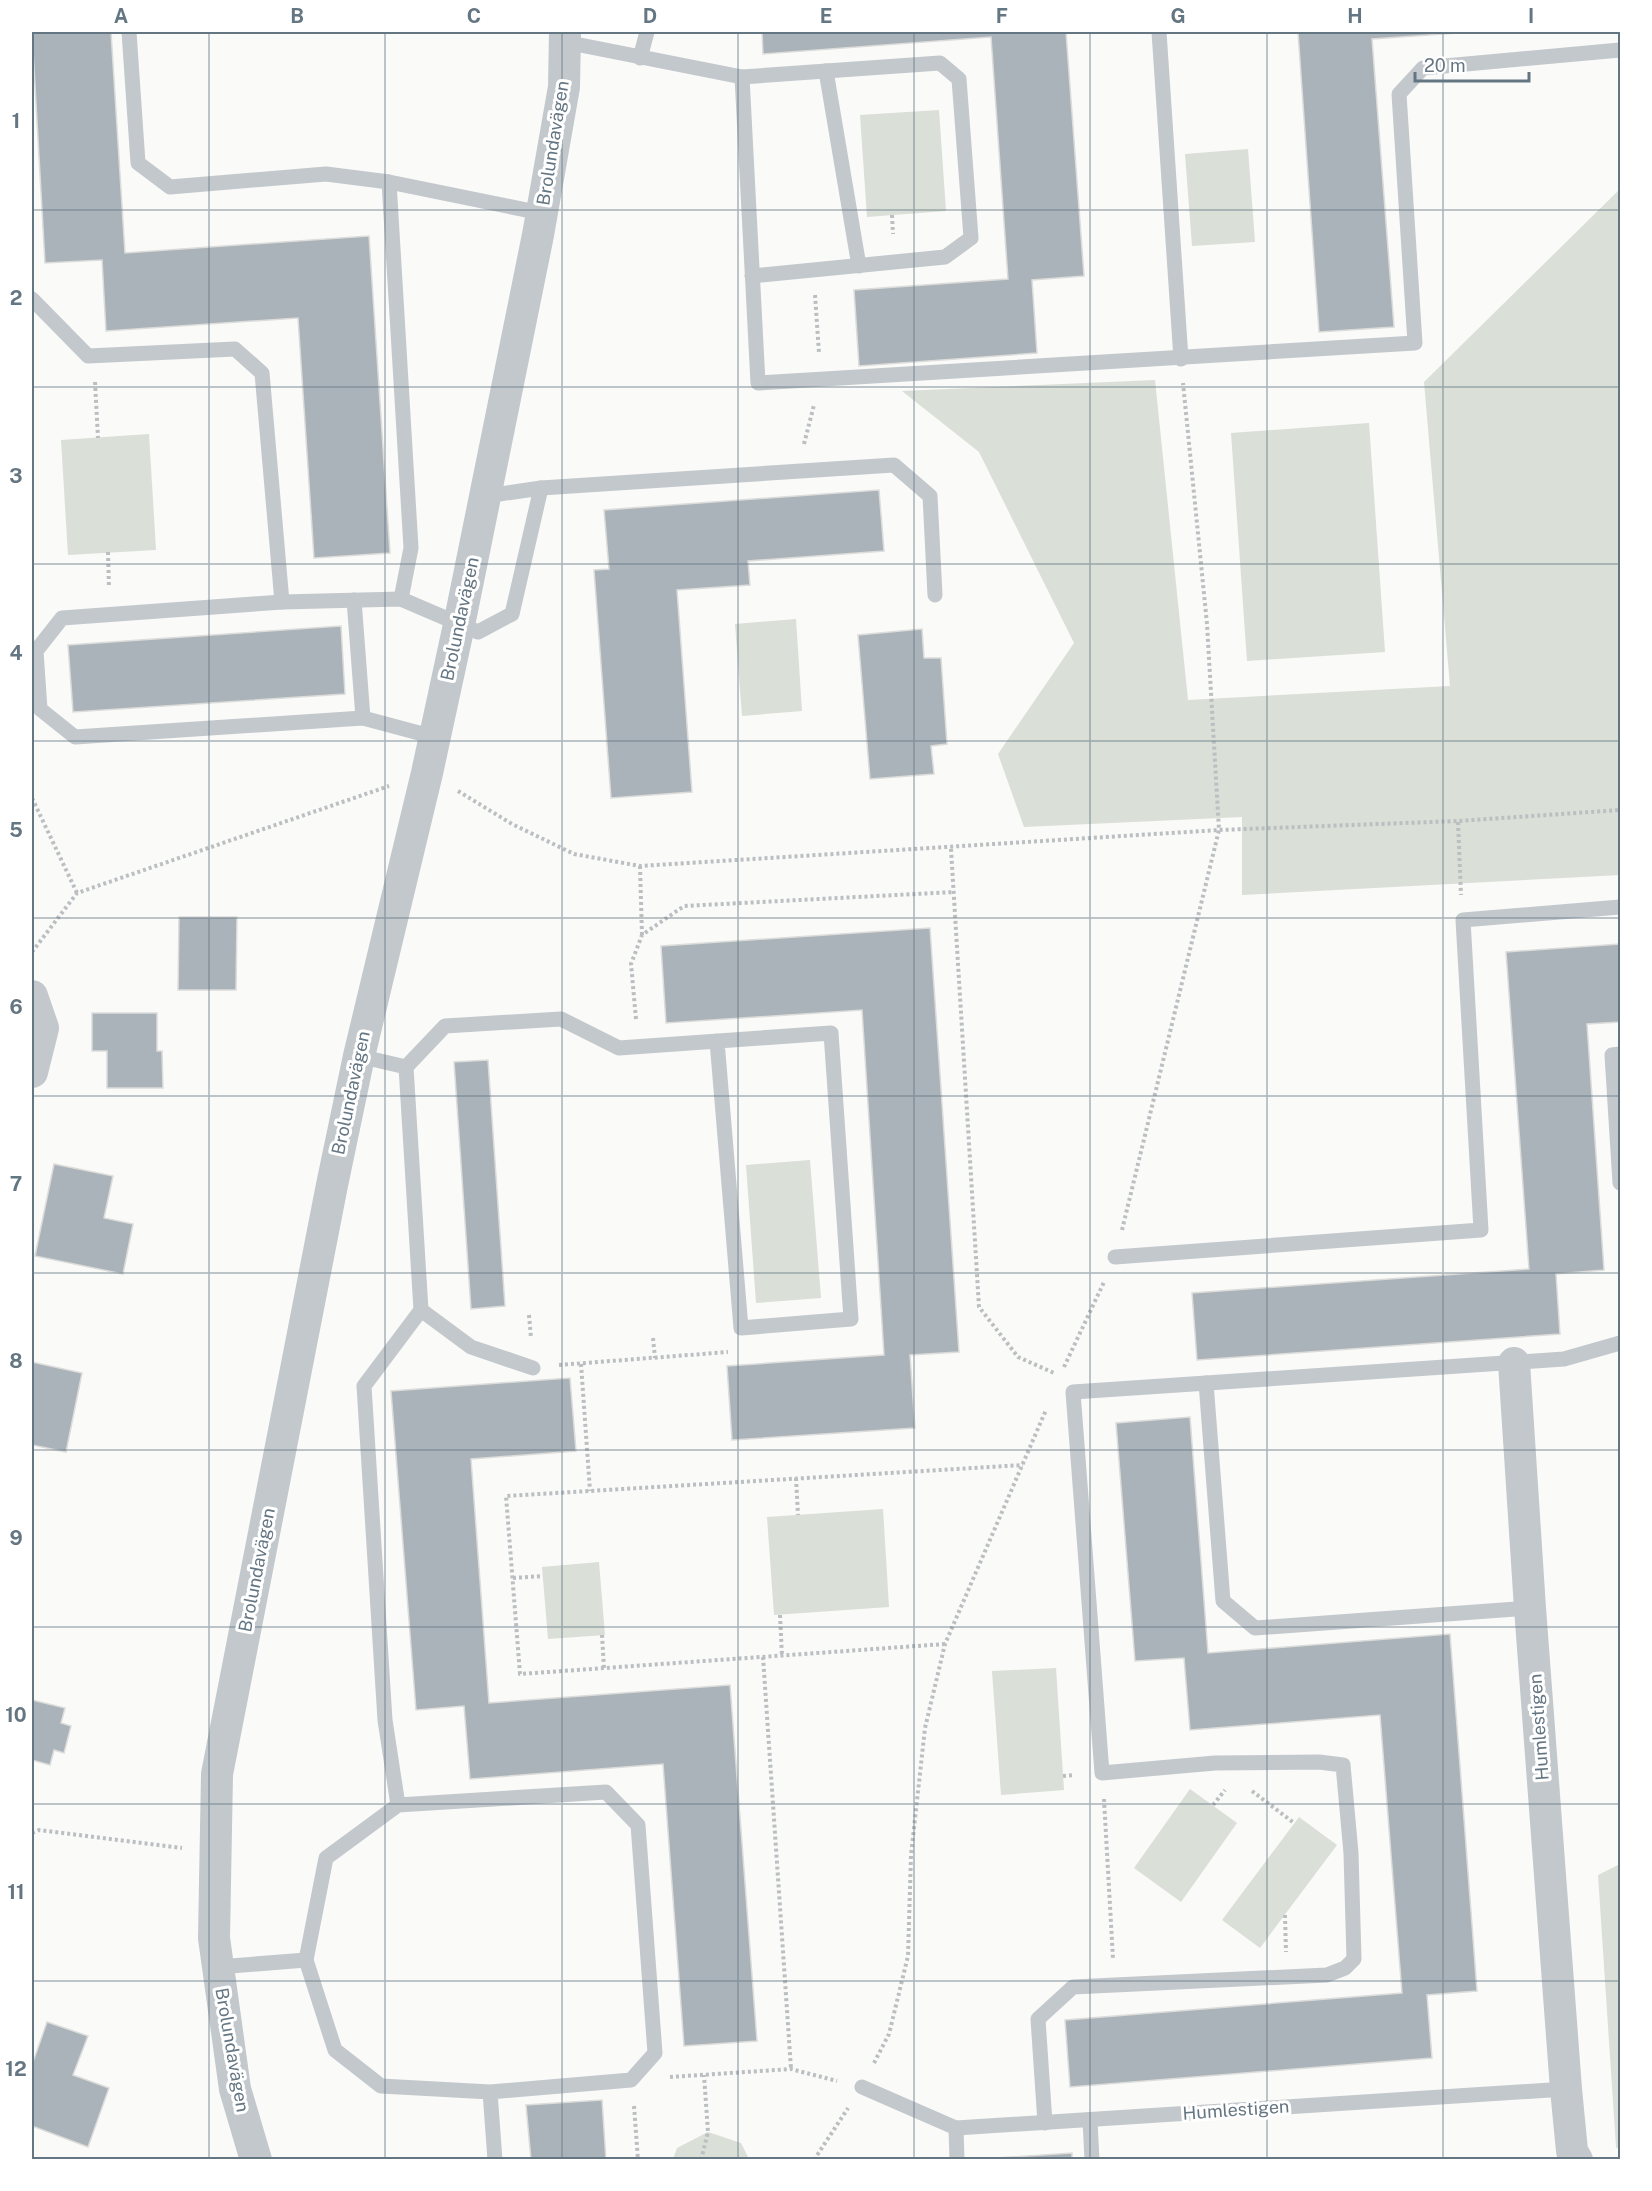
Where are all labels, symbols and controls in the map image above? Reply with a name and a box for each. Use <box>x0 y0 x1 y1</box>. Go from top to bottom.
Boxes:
text: A <box>114 4 128 28</box>
text: B <box>290 4 304 28</box>
text: C <box>467 4 481 28</box>
text: D <box>643 4 657 28</box>
text: E <box>820 4 832 28</box>
text: F <box>996 4 1008 28</box>
text: G <box>1170 4 1186 28</box>
text: H <box>1347 4 1363 28</box>
text: I <box>1528 4 1534 28</box>
scale bar <box>1415 45 1529 83</box>
text: 20 m <box>1424 55 1466 76</box>
street label: Brolundavägen <box>532 79 573 207</box>
text: 1 <box>12 109 20 133</box>
text: 2 <box>10 286 22 310</box>
text: 3 <box>9 464 23 488</box>
street label: Brolundavägen <box>436 555 483 683</box>
text: 4 <box>9 641 23 665</box>
text: 5 <box>9 818 23 842</box>
text: 6 <box>9 995 23 1019</box>
street label: Brolundavägen <box>327 1029 374 1157</box>
text: 7 <box>10 1172 22 1196</box>
text: 8 <box>9 1349 23 1373</box>
street label: Brolundavägen <box>234 1506 279 1634</box>
text: 9 <box>9 1526 23 1550</box>
street label: Humlestigen <box>1524 1673 1553 1781</box>
text: 10 <box>5 1703 27 1727</box>
text: 11 <box>7 1880 25 1904</box>
street label: Brolundavägen <box>211 1986 254 2114</box>
text: 12 <box>5 2057 27 2081</box>
street label: Humlestigen <box>1182 2095 1290 2124</box>

